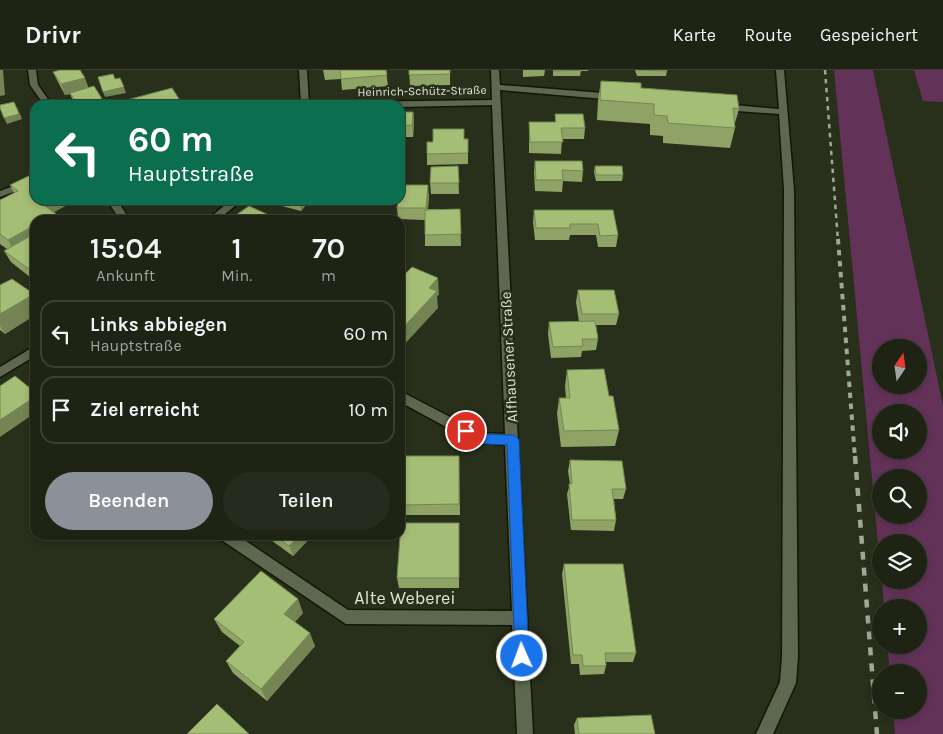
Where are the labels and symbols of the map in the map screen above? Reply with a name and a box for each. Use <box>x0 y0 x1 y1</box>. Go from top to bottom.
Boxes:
street label: Heinrich-Schütz-Straße <box>357 83 487 99</box>
street label: Alfhausener Straße <box>497 291 521 423</box>
north arrow <box>872 339 928 394</box>
pin <box>445 410 487 452</box>
street label: Alte Weberei <box>354 587 456 609</box>
position arrow <box>495 629 547 681</box>

